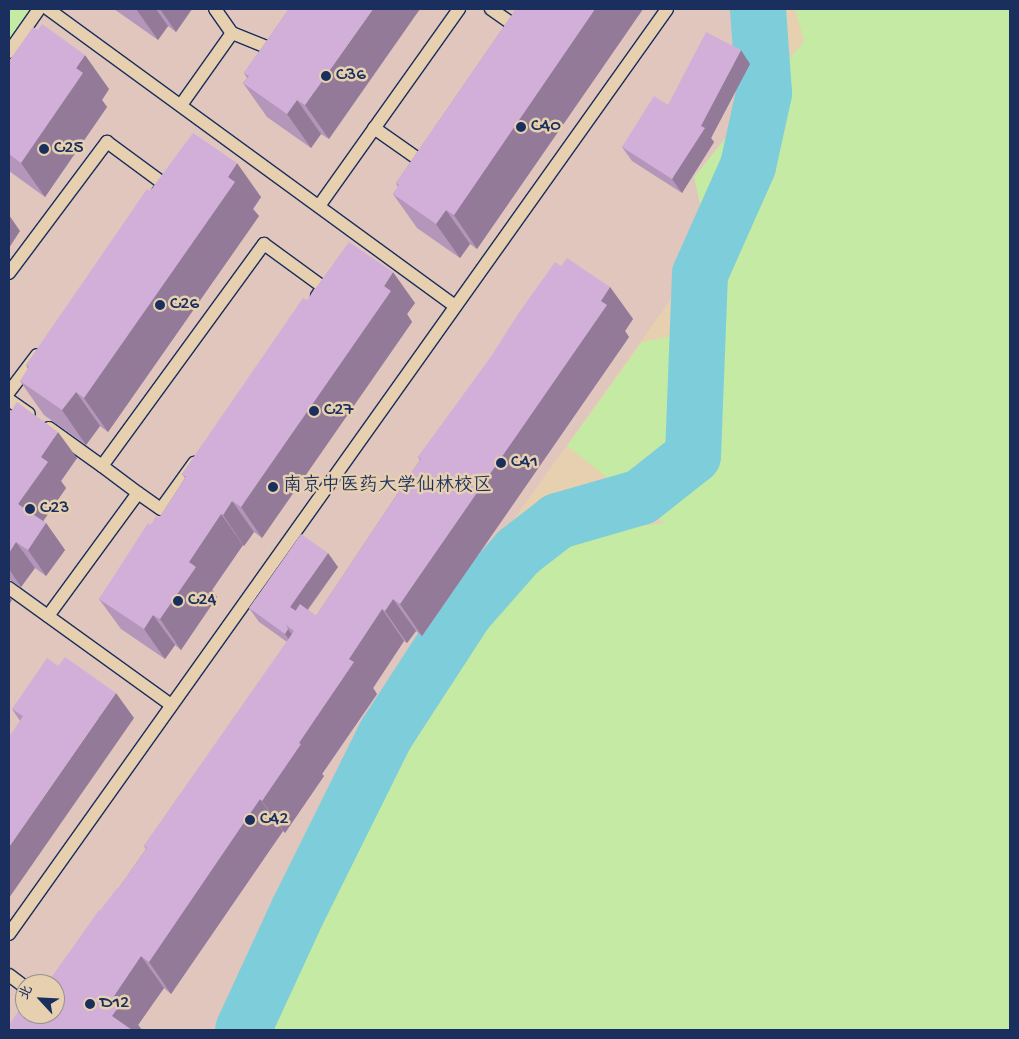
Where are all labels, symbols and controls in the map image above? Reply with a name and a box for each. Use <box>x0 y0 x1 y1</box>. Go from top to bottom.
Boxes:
place label: C36 <box>336 65 366 87</box>
marker: C36 <box>320 70 332 82</box>
place label: C40 <box>531 116 561 138</box>
marker: C40 <box>515 121 527 133</box>
place label: C25 <box>54 138 84 160</box>
marker: C25 <box>38 143 50 155</box>
place label: C26 <box>170 294 199 316</box>
marker: C26 <box>154 299 166 311</box>
place label: C27 <box>324 400 353 422</box>
marker: C27 <box>308 405 320 417</box>
place label: C41 <box>511 452 538 474</box>
marker: C41 <box>495 457 507 469</box>
place label: 南京中医药大学仙林校区 <box>283 476 492 498</box>
marker: 南京中医药大学仙林校区 <box>267 481 279 493</box>
place label: C23 <box>40 498 69 520</box>
marker: C23 <box>24 503 36 515</box>
place label: C24 <box>188 590 217 612</box>
marker: C24 <box>172 595 184 607</box>
place label: C42 <box>260 809 289 831</box>
marker: C42 <box>244 814 256 826</box>
north arrow <box>15 974 65 1024</box>
text: 北 <box>16 983 38 1003</box>
place label: D12 <box>100 993 129 1015</box>
marker: D12 <box>84 998 96 1010</box>

